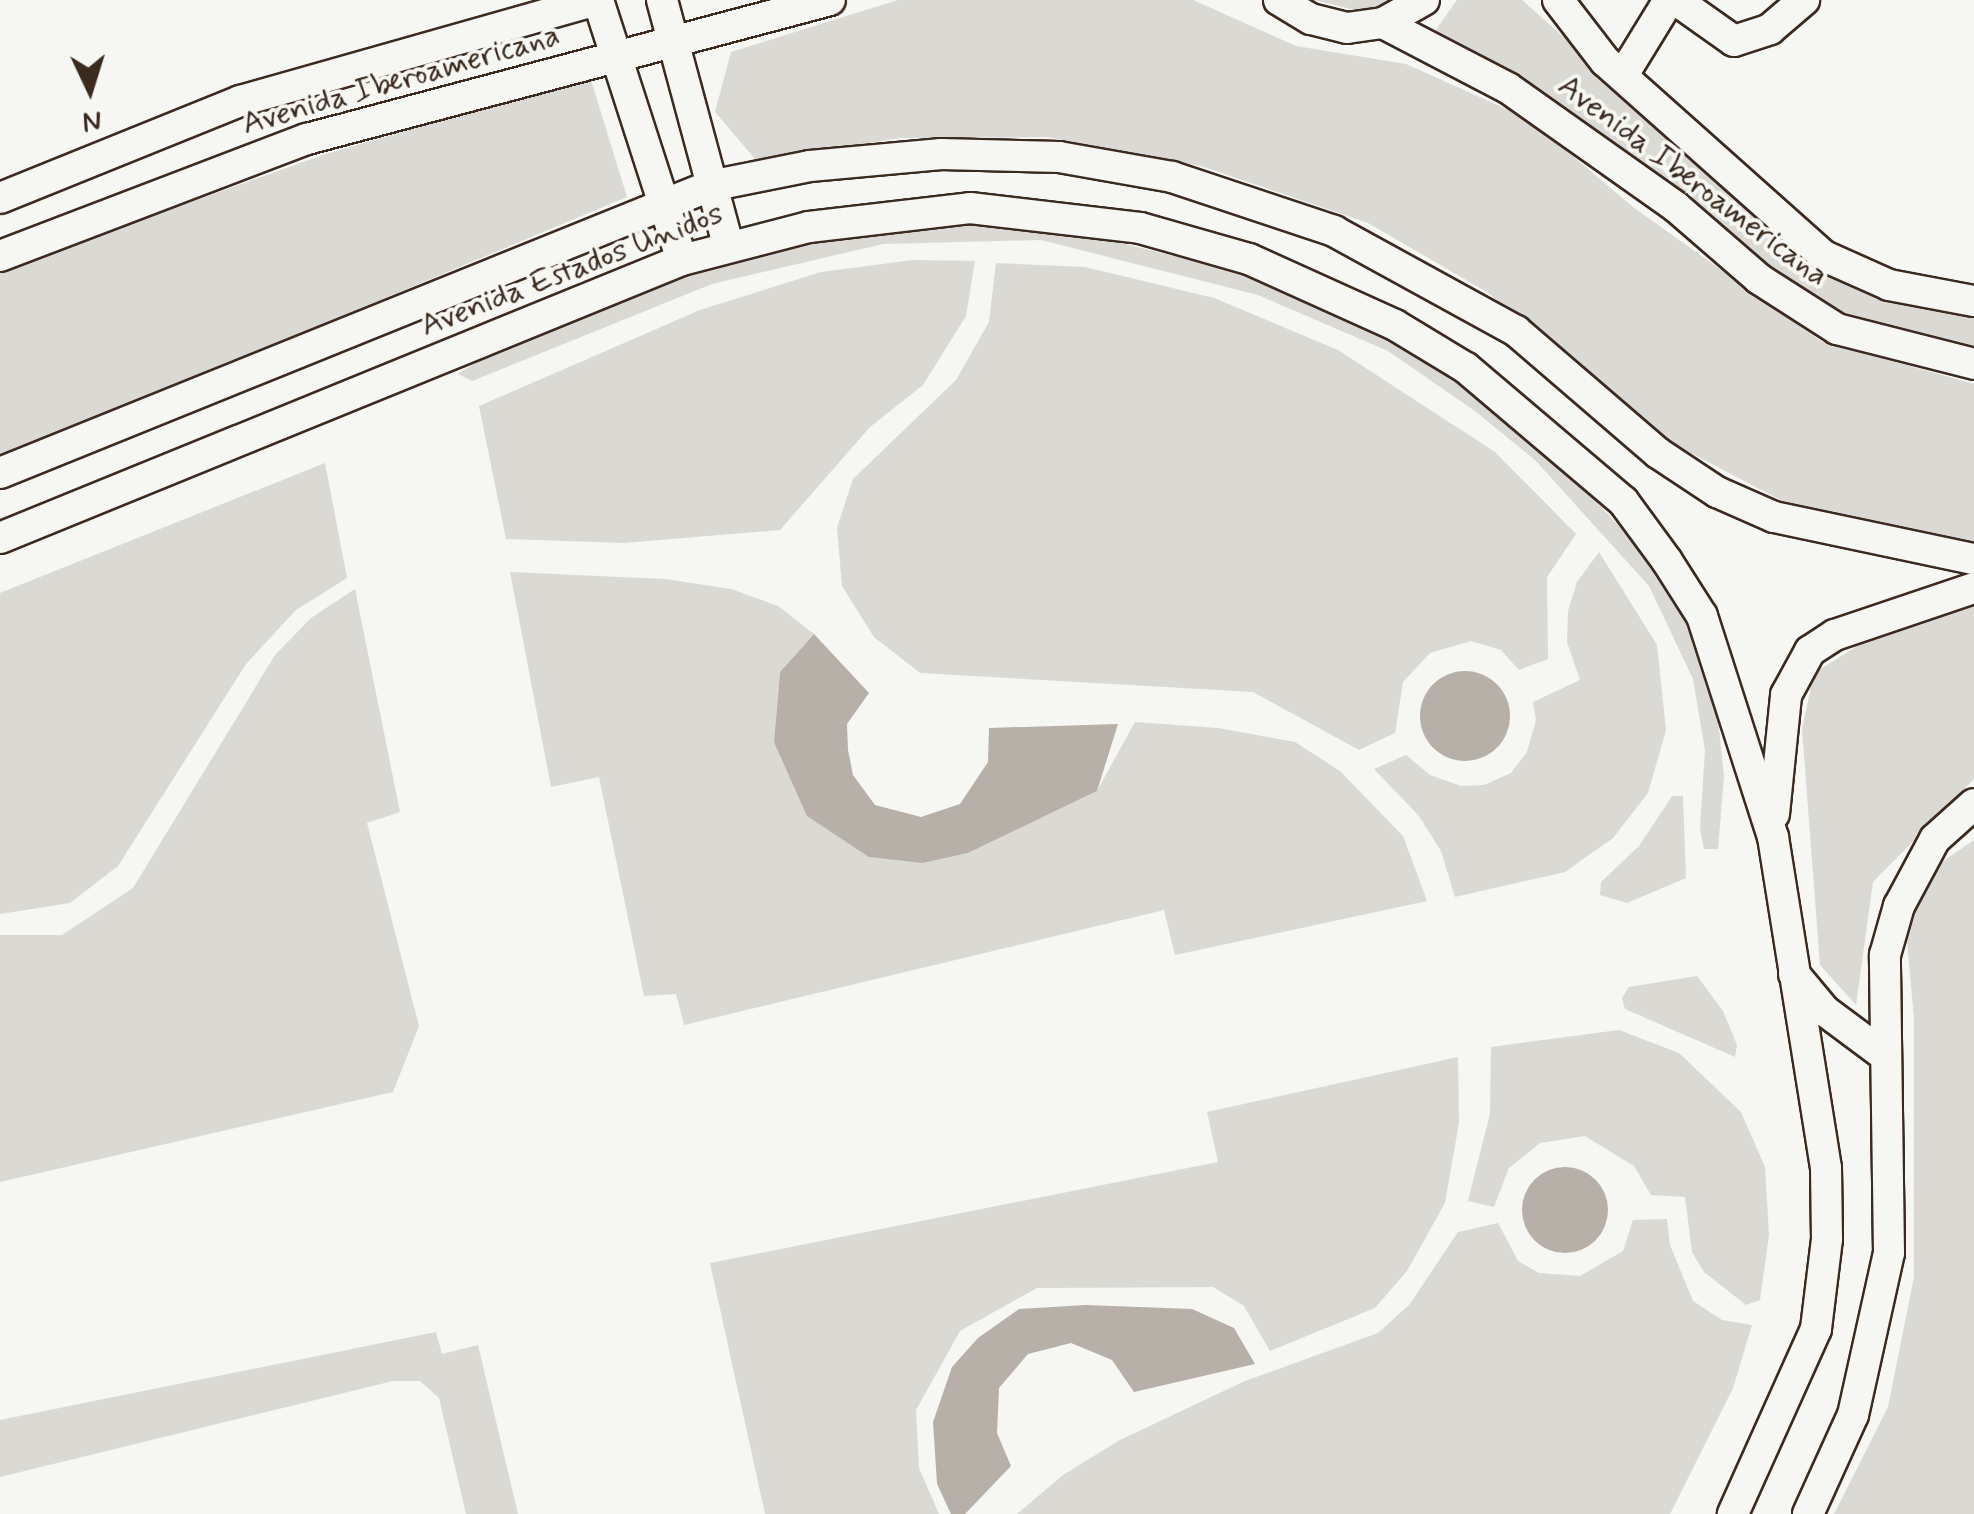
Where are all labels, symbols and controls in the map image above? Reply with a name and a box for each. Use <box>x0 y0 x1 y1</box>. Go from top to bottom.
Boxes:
street label: Avenida Iberoamericana <box>238 16 564 144</box>
north arrow <box>40 40 140 140</box>
street label: Avenida Iberoamericana <box>1551 67 1835 295</box>
text: N <box>82 101 103 140</box>
street label: Avenida Estados Unidos <box>421 197 723 343</box>

